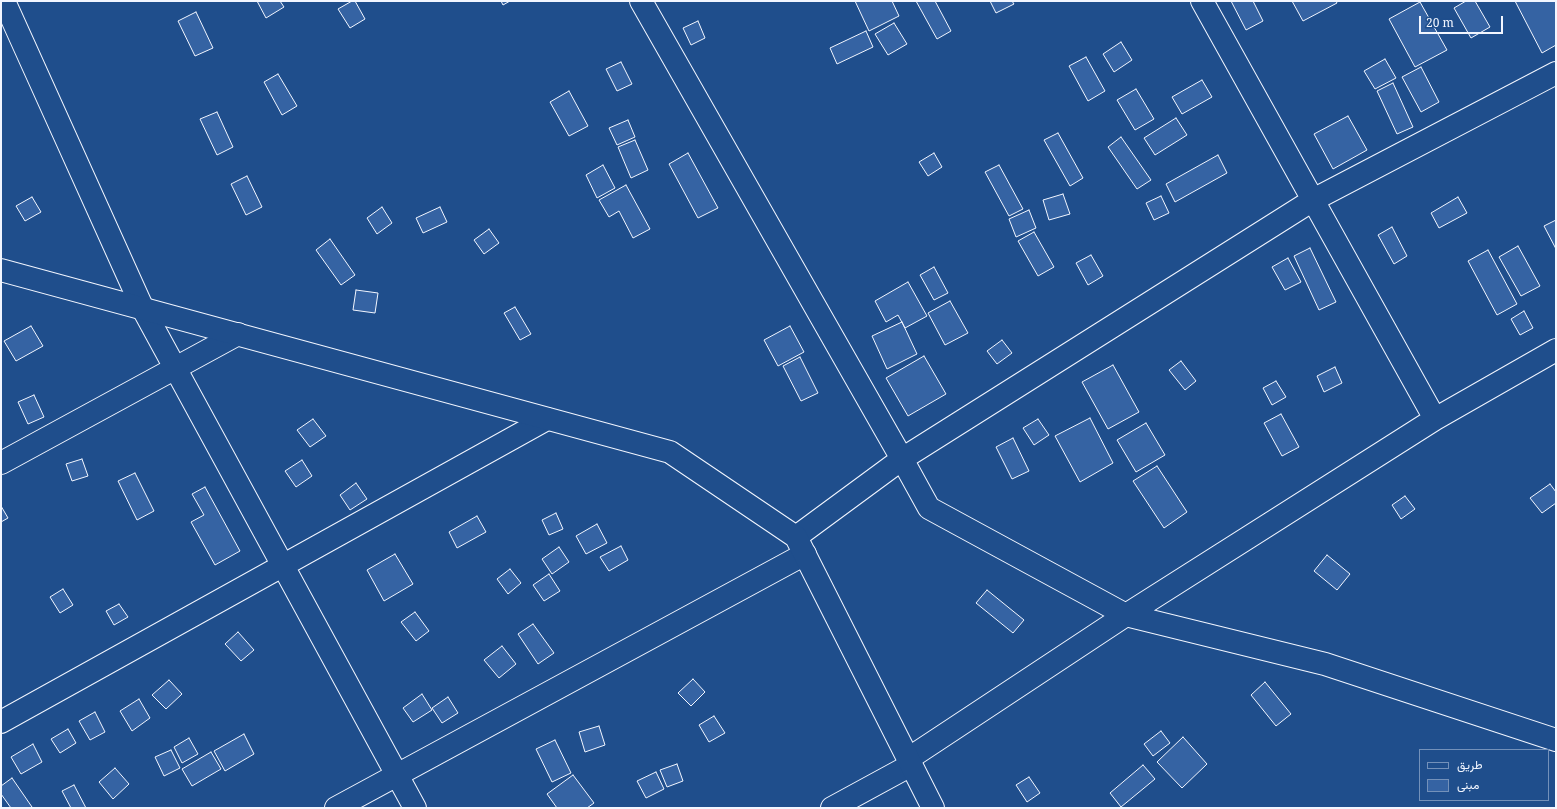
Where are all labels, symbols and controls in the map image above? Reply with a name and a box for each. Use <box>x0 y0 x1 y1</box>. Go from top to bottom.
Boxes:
scale bar <box>1421 8 1505 34</box>
text: 20 m <box>1426 14 1454 31</box>
legend <box>1419 749 1549 801</box>
text: طريق <box>1457 756 1482 773</box>
text: مبنى <box>1457 776 1479 793</box>

